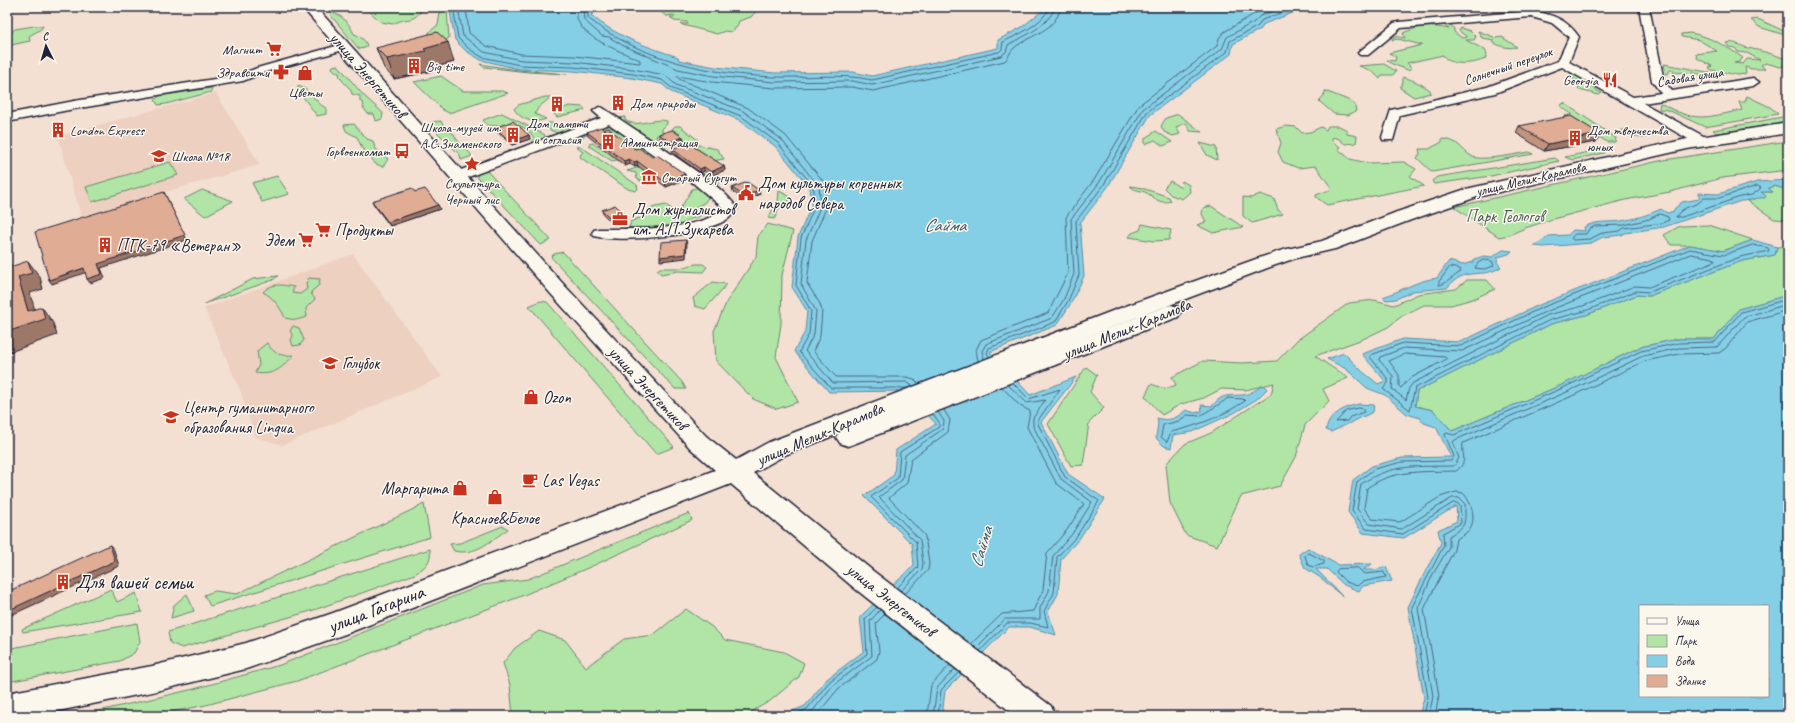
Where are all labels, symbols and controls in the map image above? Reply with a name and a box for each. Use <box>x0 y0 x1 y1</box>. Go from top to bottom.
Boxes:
north arrow <box>26 26 66 66</box>
street label: улица Энергетиков <box>324 27 413 125</box>
text: С <box>42 29 50 43</box>
supermarket icon: Магнит <box>265 40 283 58</box>
place label: Магнит <box>222 41 263 58</box>
street label: Солнечный переулок <box>1462 42 1556 89</box>
building icon: Big time <box>405 57 423 75</box>
place label: Big time <box>426 58 465 75</box>
pharmacy icon: Здравсити <box>272 63 290 81</box>
street label: Садовая улица <box>1655 63 1725 91</box>
place label: Здравсити <box>216 64 271 81</box>
shop icon: Цветы <box>296 64 314 82</box>
restaurant icon: Georgia <box>1601 71 1619 89</box>
place label: Georgia <box>1563 72 1599 89</box>
place label: Цветы <box>288 84 323 101</box>
building icon: Дом природы <box>609 94 627 112</box>
building icon: Дом памяти и согласия <box>548 95 566 113</box>
place label: Дом природы <box>630 95 697 112</box>
place label: Дом памяти и согласия <box>526 115 589 148</box>
place label: Школа-музей им. А.С.Знаменского <box>420 119 502 152</box>
building icon: London Express <box>49 121 67 139</box>
place label: London Express <box>70 122 145 139</box>
place label: Дом творчества юных <box>1587 122 1669 155</box>
building icon: Школа-музей им. А.С.Знаменского <box>504 126 522 144</box>
building icon: Дом творчества юных <box>1566 129 1584 147</box>
building icon: Администрация <box>599 133 617 151</box>
place label: Администрация <box>620 134 699 151</box>
bus stop icon: Горвоенкомат <box>393 142 411 160</box>
place label: Горвоенкомат <box>326 143 391 160</box>
school or university icon: Школа №18 <box>150 147 168 165</box>
place label: Школа №18 <box>171 148 231 165</box>
place icon: Скульптура Черный лис <box>463 155 481 173</box>
street label: улица Мелик-Карамова <box>1473 158 1588 200</box>
museum icon: Старый Сургут <box>640 168 658 186</box>
place label: Старый Сургут <box>661 169 737 186</box>
place label: Дом культуры коренных народов Севера <box>758 173 902 214</box>
place label: Скульптура Черный лис <box>445 175 500 208</box>
public building icon: Дом культуры коренных народов Севера <box>737 184 755 202</box>
place label: Дом журналистов им. А.П.Зукарева <box>632 199 738 240</box>
park label: Парк Геологов <box>1466 206 1547 227</box>
office icon: Дом журналистов им. А.П.Зукарева <box>611 210 629 228</box>
water label: Сайма <box>924 214 968 236</box>
place label: Продукты <box>335 220 395 241</box>
supermarket icon: Продукты <box>314 221 332 239</box>
place label: Эдем <box>264 230 295 251</box>
supermarket icon: Эдем <box>297 231 315 249</box>
place label: ПГК-79 «Ветеран» <box>117 235 241 256</box>
building icon: ПГК-79 «Ветеран» <box>96 236 114 254</box>
street label: улица Мелик-Карамова <box>1059 293 1196 365</box>
street label: улица Энергетиков <box>603 341 694 437</box>
place label: Голубок <box>342 353 381 374</box>
school or university icon: Голубок <box>321 354 339 372</box>
place label: Ozon <box>543 387 571 408</box>
shop icon: Ozon <box>522 388 540 406</box>
place label: Центр гуманитарного образования Lingua <box>183 397 315 438</box>
street label: улица Мелик-Карамова <box>752 397 888 471</box>
school or university icon: Центр гуманитарного образования Lingua <box>162 408 180 426</box>
place label: Las Vegas <box>542 470 601 491</box>
cafe icon: Las Vegas <box>521 471 539 489</box>
place label: Маргарита <box>381 478 450 499</box>
shop icon: Маргарита <box>451 479 469 497</box>
shop icon: Красное&Белое <box>486 488 504 506</box>
place label: Красное&Белое <box>451 508 540 529</box>
water label: Сайма <box>964 522 998 570</box>
street label: улица Энергетиков <box>842 558 942 643</box>
place label: Для вашей семьи <box>75 570 195 595</box>
building icon: Для вашей семьи <box>54 573 72 591</box>
street label: улица Гагарина <box>323 579 429 639</box>
legend <box>1639 605 1769 697</box>
text: Улица <box>1675 613 1700 629</box>
text: Парк <box>1675 633 1698 649</box>
text: Вода <box>1675 653 1696 669</box>
text: Здание <box>1675 673 1706 689</box>

